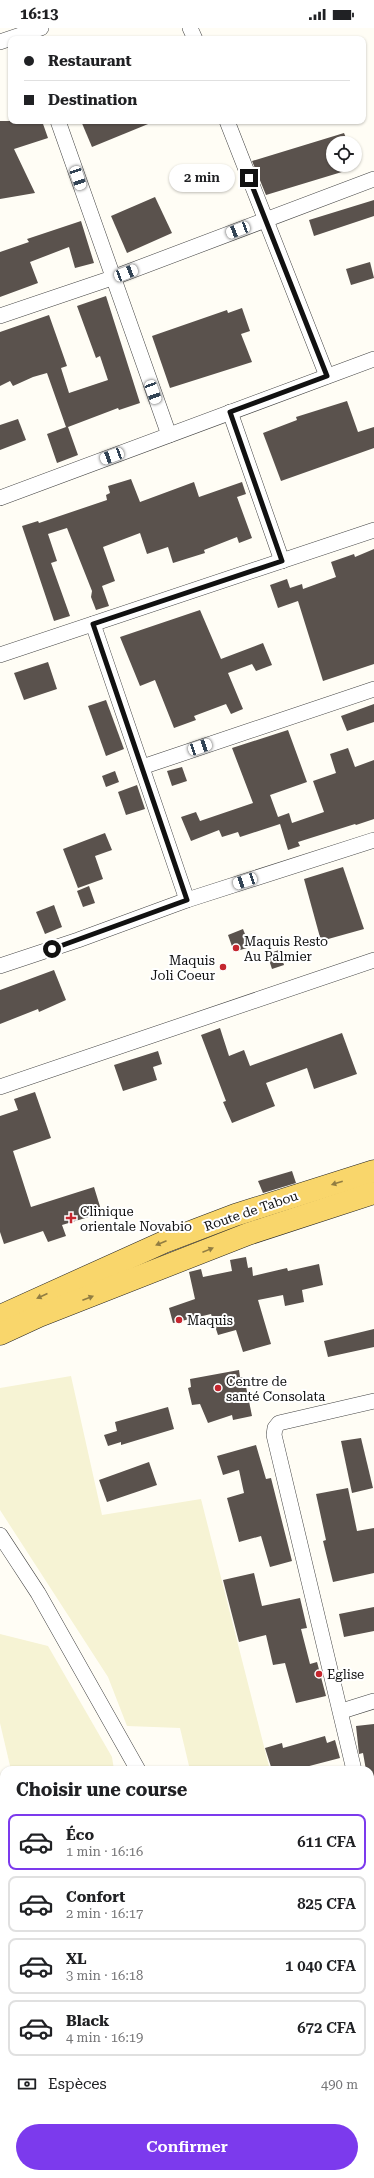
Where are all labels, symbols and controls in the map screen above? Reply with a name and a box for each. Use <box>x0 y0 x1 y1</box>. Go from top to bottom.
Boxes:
text: 16:13 <box>20 5 58 23</box>
text: Restaurant <box>48 52 132 70</box>
text: Destination <box>48 91 137 109</box>
map controls <box>326 136 362 172</box>
button: locate <box>326 136 362 172</box>
callout: 2 min <box>169 164 235 192</box>
car <box>68 165 88 191</box>
route end <box>240 169 258 187</box>
text: 2 min <box>184 170 220 185</box>
car <box>225 220 251 240</box>
car <box>113 263 139 283</box>
car <box>143 379 163 405</box>
car <box>99 446 125 466</box>
car <box>187 737 213 757</box>
car <box>232 872 258 890</box>
place label: Maquis Resto Au Palmier <box>244 934 328 964</box>
route start <box>43 940 61 958</box>
marker: Maquis Resto Au Palmier <box>231 943 241 953</box>
place label: Maquis Joli Coeur <box>150 953 216 983</box>
marker: Maquis Joli Coeur <box>218 962 228 972</box>
one-way arrow <box>330 1180 342 1186</box>
street label: Route de Tabou <box>202 1188 300 1234</box>
place label: Clinique orientale Novabio <box>80 1204 192 1234</box>
marker: Clinique orientale Novabio <box>65 1212 77 1224</box>
one-way arrow <box>155 1240 166 1246</box>
one-way arrow <box>203 1246 215 1252</box>
one-way arrow <box>36 1294 48 1300</box>
one-way arrow <box>82 1294 94 1300</box>
place label: Maquis <box>187 1313 233 1328</box>
marker: Maquis <box>174 1315 184 1325</box>
place label: Centre de santé Consolata <box>226 1374 325 1404</box>
marker: Centre de santé Consolata <box>213 1383 223 1393</box>
place label: Eglise <box>327 1667 364 1682</box>
marker: Eglise <box>314 1669 324 1679</box>
text: Choisir une course <box>16 1779 187 1800</box>
icon: car <box>18 1824 54 1860</box>
text: Éco <box>66 1826 94 1844</box>
text: 611 CFA <box>297 1833 356 1851</box>
text: 1 min · 16:16 <box>66 1844 143 1859</box>
icon: car <box>18 1886 54 1922</box>
text: Confort <box>66 1888 125 1906</box>
text: 825 CFA <box>297 1895 356 1913</box>
text: 2 min · 16:17 <box>66 1906 143 1921</box>
icon: car <box>18 1948 54 1984</box>
text: XL <box>66 1950 87 1968</box>
text: 1 040 CFA <box>285 1957 356 1975</box>
text: 3 min · 16:18 <box>66 1968 143 1983</box>
icon: car <box>18 2010 54 2046</box>
text: Black <box>66 2012 109 2030</box>
text: 672 CFA <box>297 2019 356 2037</box>
text: 4 min · 16:19 <box>66 2030 143 2045</box>
icon: cash <box>16 2073 38 2095</box>
text: Espèces <box>48 2075 107 2093</box>
text: 490 m <box>321 2077 358 2092</box>
button: Confirmer <box>16 2124 358 2170</box>

